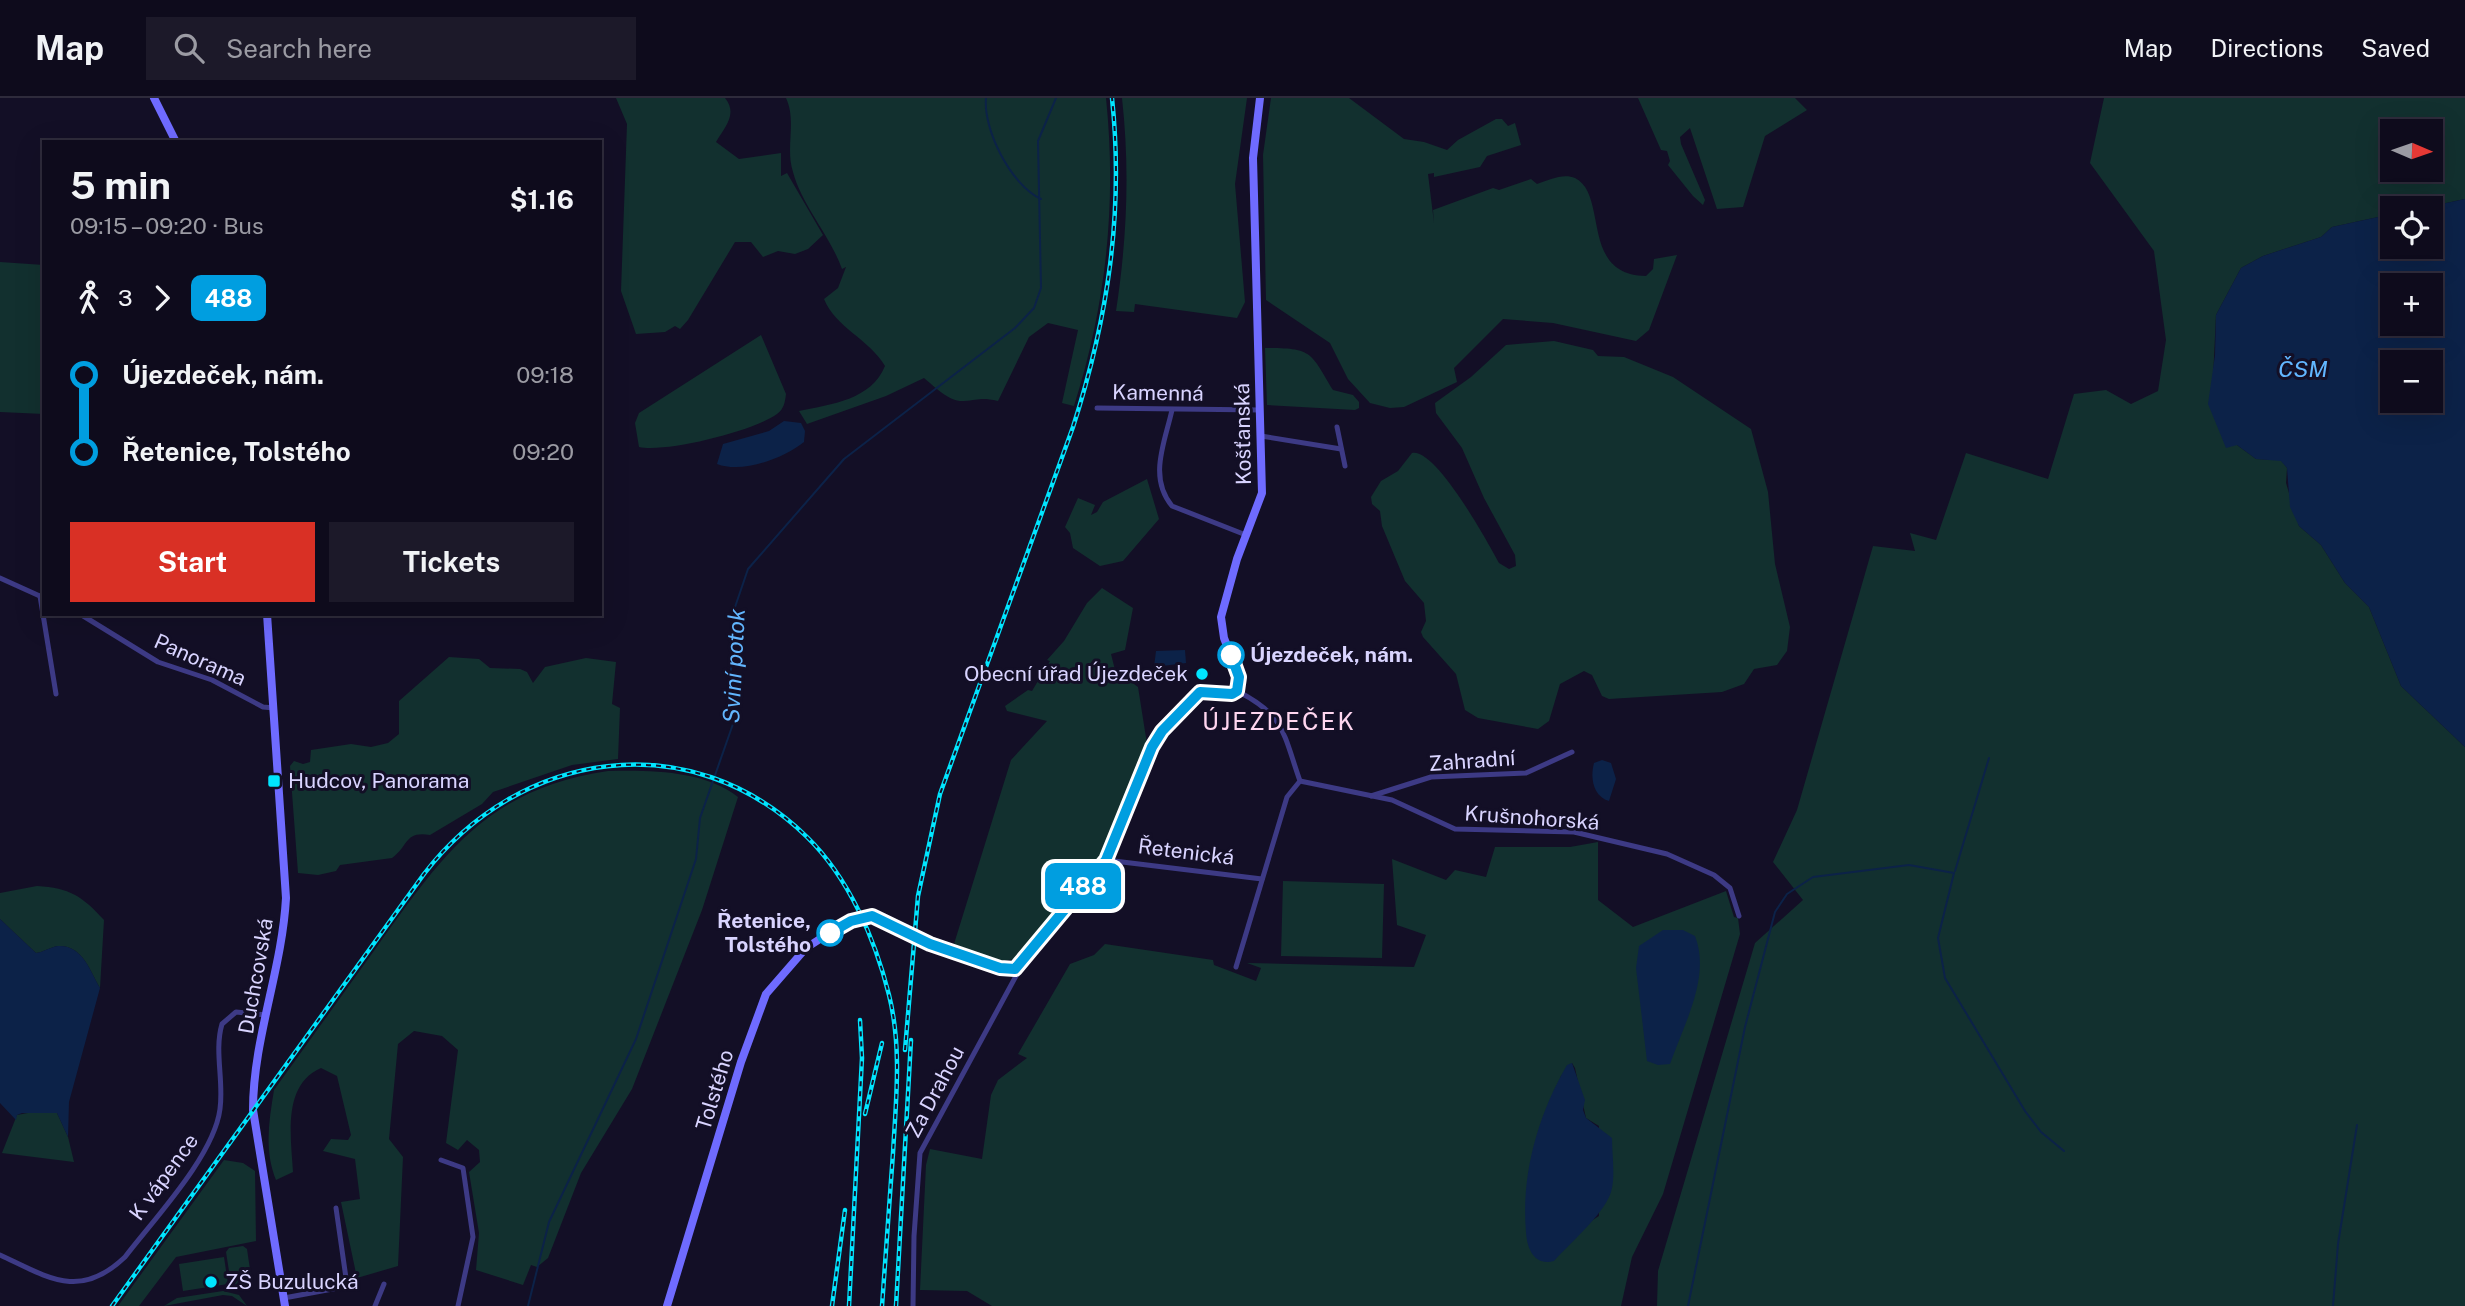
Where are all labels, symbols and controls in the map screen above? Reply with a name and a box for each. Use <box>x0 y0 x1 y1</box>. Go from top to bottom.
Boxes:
search box <box>146 17 636 80</box>
text: Map <box>35 29 104 67</box>
icon: search <box>170 29 208 67</box>
text: Search here <box>226 33 372 64</box>
text: Map <box>2124 34 2173 62</box>
text: Directions <box>2211 34 2323 62</box>
text: Saved <box>2361 34 2430 62</box>
north arrow <box>2380 119 2443 182</box>
map controls <box>2380 119 2443 413</box>
text: 5 min <box>70 163 171 208</box>
text: $1.16 <box>510 184 574 215</box>
button: locate <box>2380 196 2443 259</box>
text: 09:15 – 09:20 · Bus <box>70 212 264 239</box>
button: + <box>2380 273 2443 336</box>
icon: walk <box>70 279 108 317</box>
icon: forward <box>143 279 181 317</box>
text: 3 <box>118 284 133 311</box>
text: 488 <box>205 284 252 312</box>
button: − <box>2380 350 2443 413</box>
water label: ČSM <box>2278 355 2328 382</box>
text: Újezdeček, nám. <box>122 359 324 390</box>
text: 09:18 <box>516 361 574 388</box>
street label: Kamenná <box>1112 379 1204 406</box>
street label: Košťanská <box>1229 383 1256 485</box>
text: Řetenice, Tolstého <box>122 436 351 467</box>
text: 09:20 <box>512 438 574 465</box>
button: Start <box>70 522 315 602</box>
button: Tickets <box>329 522 574 602</box>
water label: Sviní potok <box>717 607 750 724</box>
street label: Panorama <box>150 628 250 691</box>
marker: Újezdeček, nám. <box>1218 642 1244 668</box>
place label: Újezdeček, nám. <box>1250 642 1413 667</box>
place label: Obecní úřad Újezdeček <box>964 661 1188 686</box>
marker: Obecní úřad Újezdeček <box>1194 666 1210 682</box>
district label: ÚJEZDEČEK <box>1202 707 1356 735</box>
street label: Zahradní <box>1428 745 1517 776</box>
place label: Hudcov, Panorama <box>288 768 469 793</box>
marker: Hudcov, Panorama <box>266 773 282 789</box>
street label: Krušnohorská <box>1464 800 1600 835</box>
street label: Řetenická <box>1137 833 1236 870</box>
line badge: 488 <box>1043 863 1123 909</box>
text: 488 <box>1059 872 1107 900</box>
place label: Řetenice, Tolstého <box>717 908 811 957</box>
street label: Duchcovská <box>233 916 278 1036</box>
marker: Řetenice, Tolstého <box>817 920 843 946</box>
street label: Za Drahou <box>900 1042 969 1142</box>
street label: Tolstého <box>690 1046 739 1133</box>
street label: K vápence <box>124 1128 203 1225</box>
place label: ZŠ Buzulucká <box>225 1269 359 1294</box>
marker: ZŠ Buzulucká <box>203 1274 219 1290</box>

